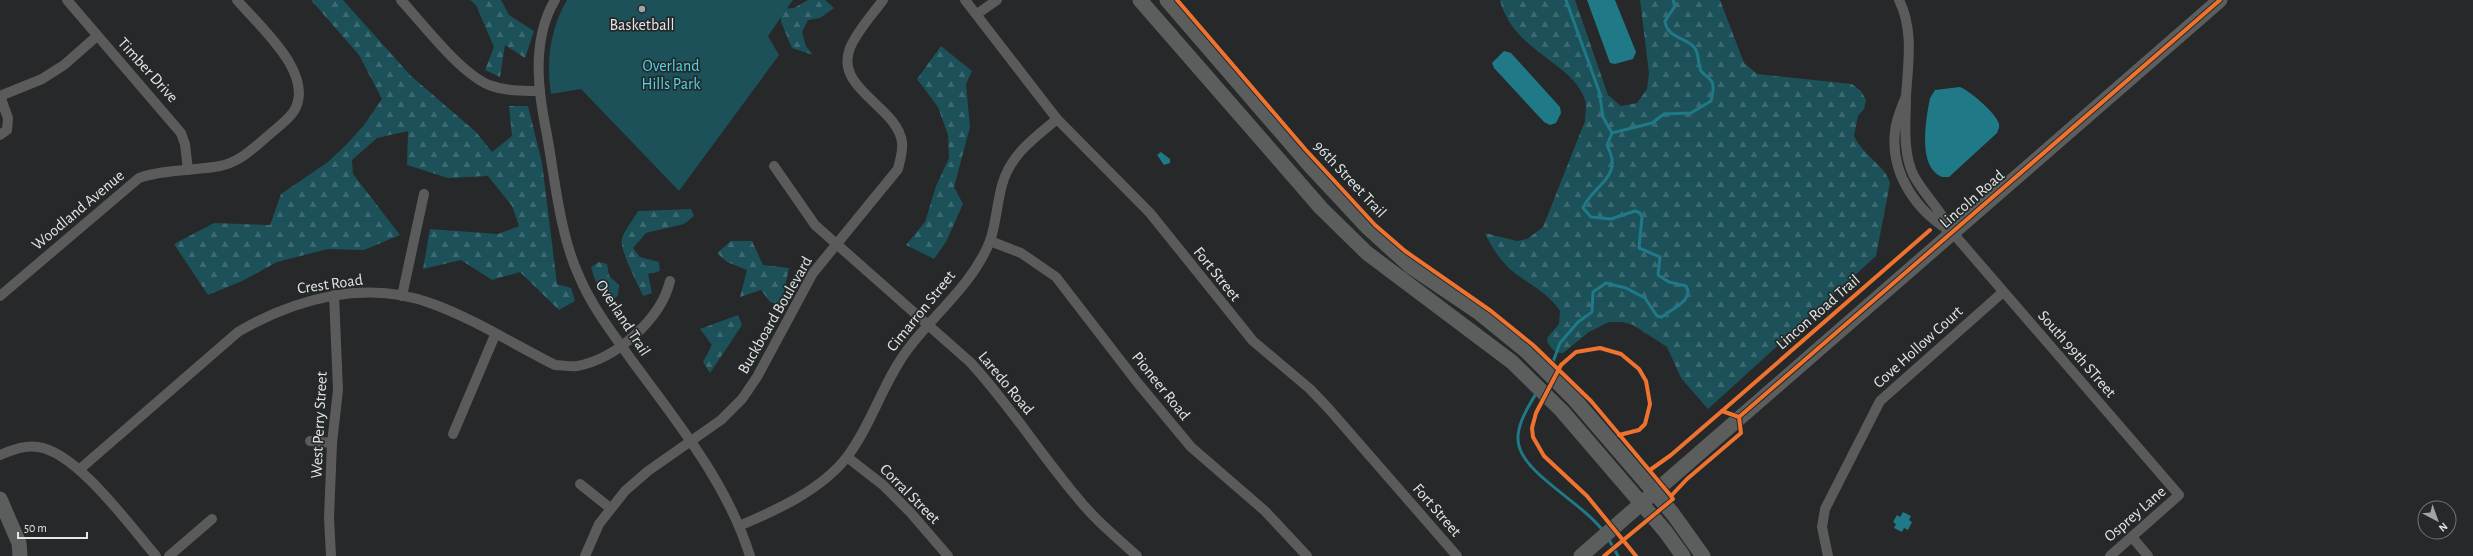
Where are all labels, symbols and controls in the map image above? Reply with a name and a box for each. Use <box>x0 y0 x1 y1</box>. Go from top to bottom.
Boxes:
marker: Basketball <box>637 4 647 14</box>
place label: Basketball <box>610 17 674 33</box>
street label: Timber Drive <box>115 34 181 106</box>
park label: Overland Hills Park <box>642 58 701 92</box>
street label: 96th Street Trail <box>1311 138 1389 220</box>
street label: Woodland Avenue <box>29 167 127 253</box>
street label: Lincoln Road <box>1937 167 2007 231</box>
street label: Fort Street <box>1190 244 1244 304</box>
street label: Buckboard Boulevard <box>735 254 815 376</box>
street label: Cimarron Street <box>884 268 958 354</box>
street label: Crest Road <box>296 271 364 297</box>
street label: Lincon Road Trail <box>1773 272 1863 352</box>
street label: Overland Trail <box>593 277 653 359</box>
street label: Cove Hollow Court <box>1870 303 1966 391</box>
street label: South 99th STreet <box>2035 307 2119 401</box>
street label: Laredo Road <box>975 348 1037 418</box>
street label: Pioneer Road <box>1129 349 1193 423</box>
street label: West Perry Street <box>308 371 331 479</box>
street label: Corral Street <box>877 461 943 527</box>
street label: Fort Street <box>1410 480 1464 540</box>
street label: Osprey Lane <box>2101 483 2169 546</box>
north arrow <box>2417 500 2457 540</box>
scale bar <box>18 514 87 540</box>
text: N <box>2437 521 2450 534</box>
text: 50 m <box>24 522 47 534</box>

